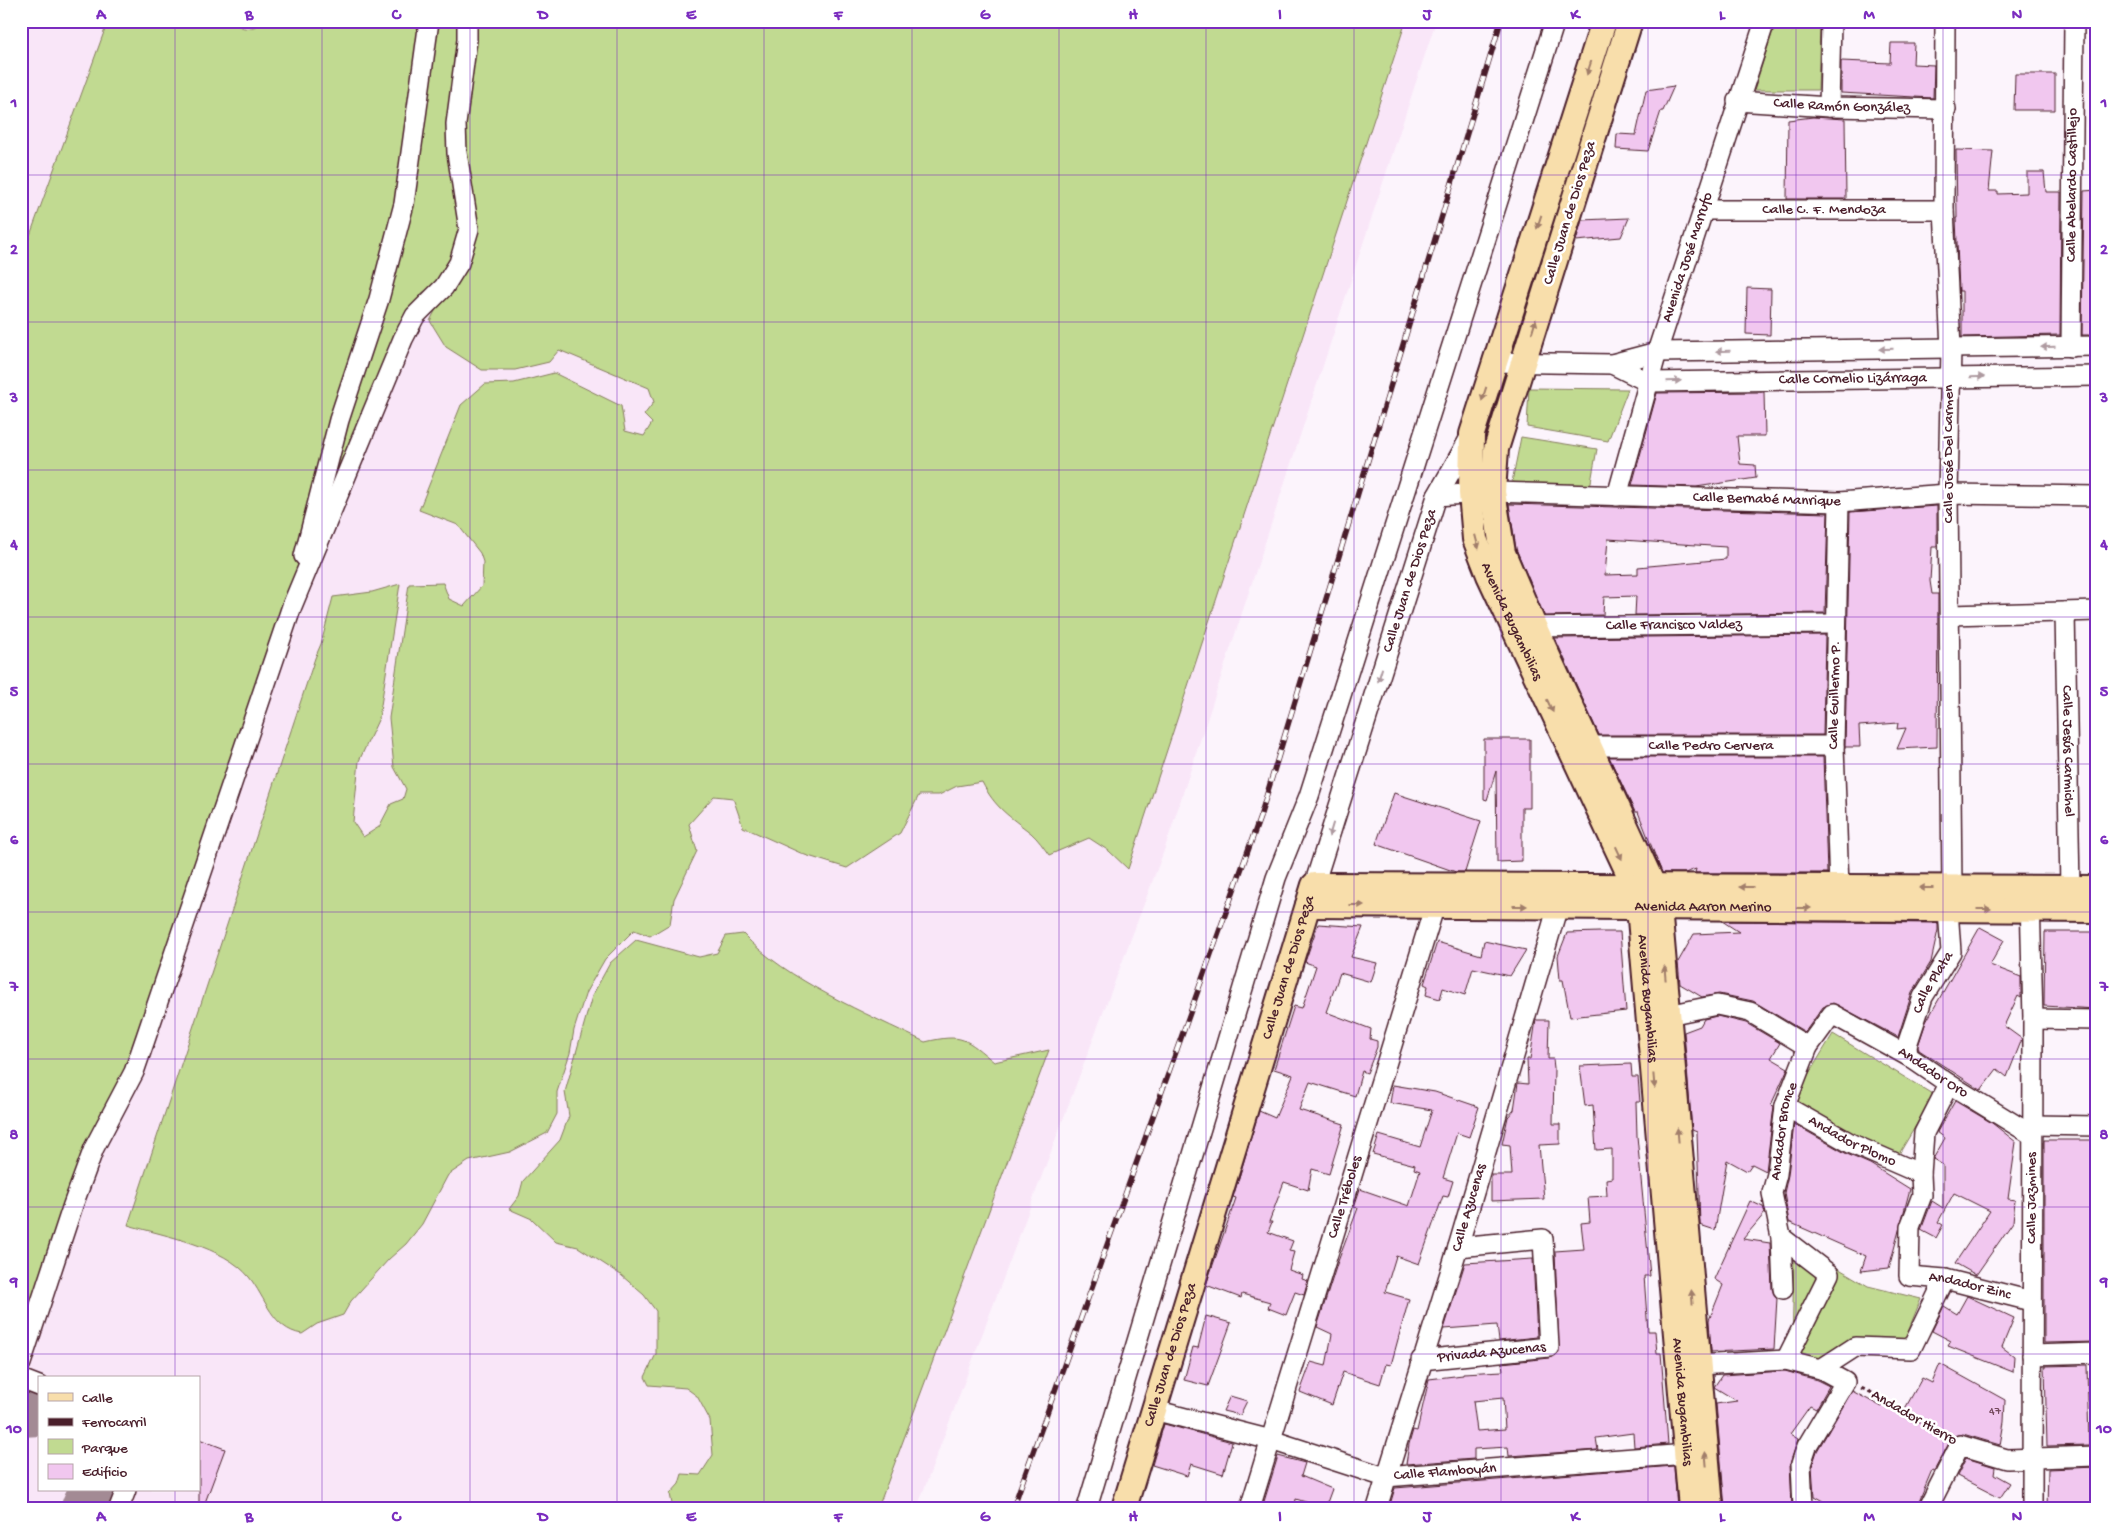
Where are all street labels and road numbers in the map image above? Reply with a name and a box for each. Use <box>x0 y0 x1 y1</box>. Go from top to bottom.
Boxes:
street label: Calle Ramón González <box>1773 94 1911 117</box>
street label: Calle Abelardo Castillejo <box>2063 108 2082 262</box>
street label: Calle Juan de Dios Peza <box>1540 138 1601 287</box>
street label: Avenida José Marrufo <box>1658 190 1718 325</box>
street label: Calle C. F. Mendoza <box>1762 201 1887 219</box>
street label: Calle Cornelio Lizárraga <box>1779 369 1928 389</box>
street label: Calle José Del Carmen <box>1940 385 1958 523</box>
street label: Calle Bernabé Manrique <box>1692 489 1841 511</box>
street label: Calle Juan de Dios Peza <box>1379 506 1441 655</box>
street label: Avenida Bugambilias <box>1476 560 1546 684</box>
street label: Calle Francisco Valdez <box>1606 616 1743 635</box>
street label: Calle Guillermo P. <box>1825 640 1845 750</box>
street label: Calle Jesús Carmichel <box>2057 685 2078 817</box>
street label: Calle Pedro Cervera <box>1648 737 1774 755</box>
street label: Calle Juan de Dios Peza <box>1258 893 1319 1042</box>
street label: Avenida Aaron Merino <box>1634 898 1772 917</box>
street label: Avenida Bugambilias <box>1632 934 1661 1064</box>
street label: Calle Plata <box>1909 948 1958 1016</box>
street label: Andador Oro <box>1895 1043 1972 1103</box>
street label: Andador Bronce <box>1767 1080 1802 1182</box>
street label: Andador Plomo <box>1805 1112 1899 1171</box>
street label: Calle Jazmines <box>2023 1152 2041 1244</box>
street label: Calle Tréboles <box>1324 1153 1367 1241</box>
street label: Calle Azucenas <box>1448 1161 1491 1254</box>
street label: Andador Zinc <box>1928 1269 2013 1305</box>
street label: Calle Juan de Dios Peza <box>1140 1280 1201 1429</box>
street label: Avenida Bugambilias <box>1667 1337 1696 1467</box>
street label: Privada Azucenas <box>1436 1338 1547 1367</box>
street label: Andador Hierro <box>1868 1386 1960 1450</box>
street label: Calle Flamboyán <box>1393 1460 1497 1485</box>

